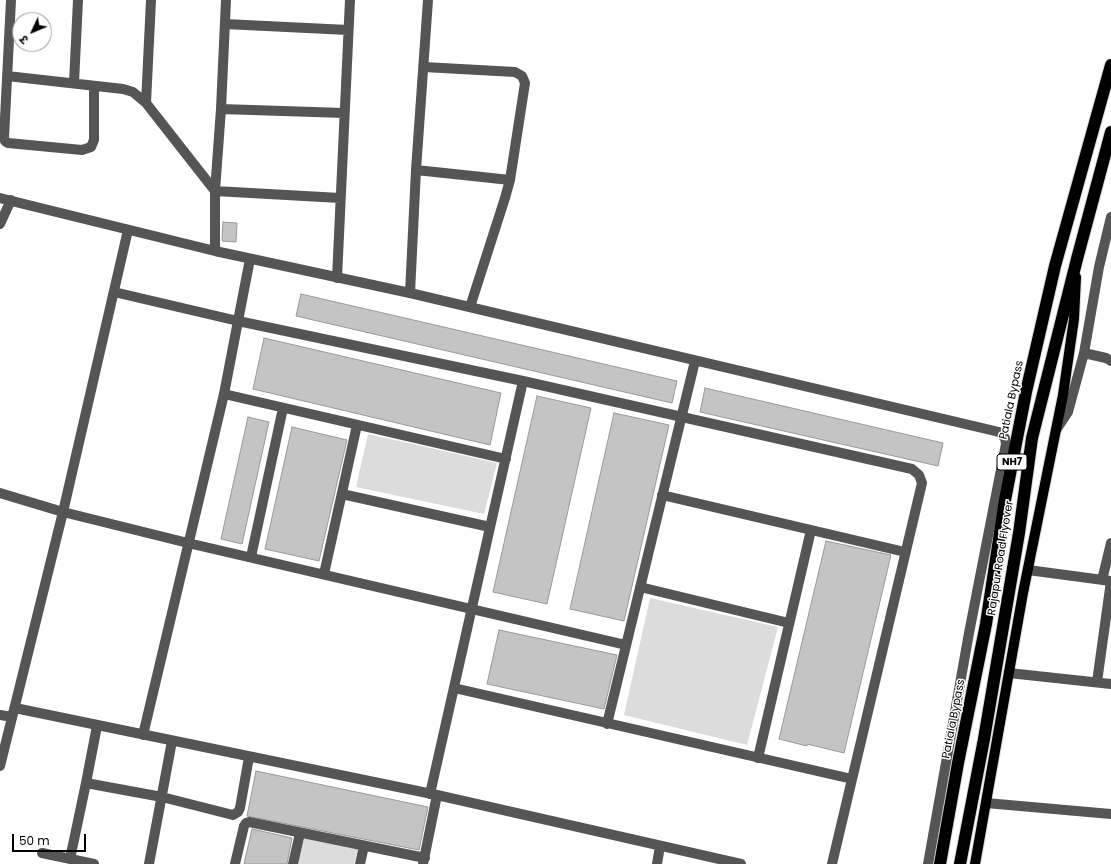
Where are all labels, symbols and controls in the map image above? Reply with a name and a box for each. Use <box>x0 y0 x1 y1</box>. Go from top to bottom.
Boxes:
north arrow <box>12 12 52 52</box>
text: उ <box>16 32 32 47</box>
street label: Patiala Bypass <box>997 359 1027 441</box>
road number: NH7 <box>997 454 1027 470</box>
street label: Rajapur Road Flyover <box>985 500 1017 616</box>
street label: Patiala Bypass <box>940 678 968 760</box>
scale bar <box>14 826 88 852</box>
text: 50 m <box>19 832 50 849</box>

